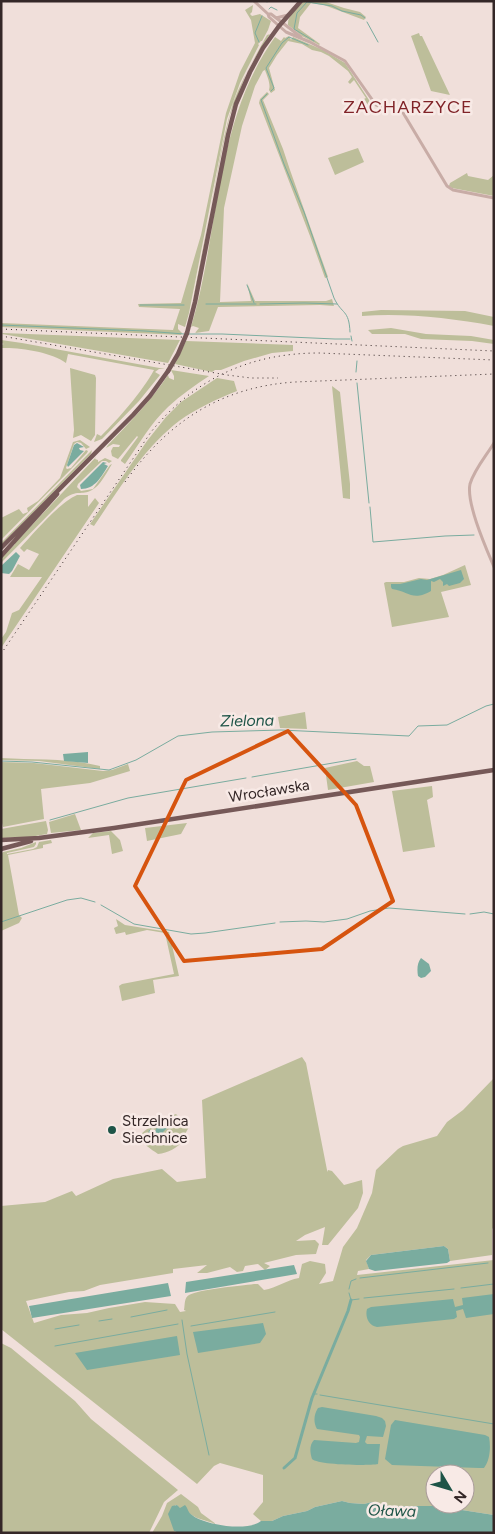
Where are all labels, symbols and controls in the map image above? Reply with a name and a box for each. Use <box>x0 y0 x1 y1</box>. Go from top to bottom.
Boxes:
district label: ZACHARZYCE <box>343 96 473 118</box>
water label: Zielona <box>220 711 274 730</box>
street label: Wrocławska <box>227 776 311 806</box>
place label: Strzelnica Siechnice <box>122 1112 188 1147</box>
marker: Strzelnica Siechnice <box>106 1124 118 1136</box>
north arrow <box>425 1464 475 1514</box>
text: N <box>450 1487 470 1506</box>
water label: Oława <box>368 1500 416 1521</box>

